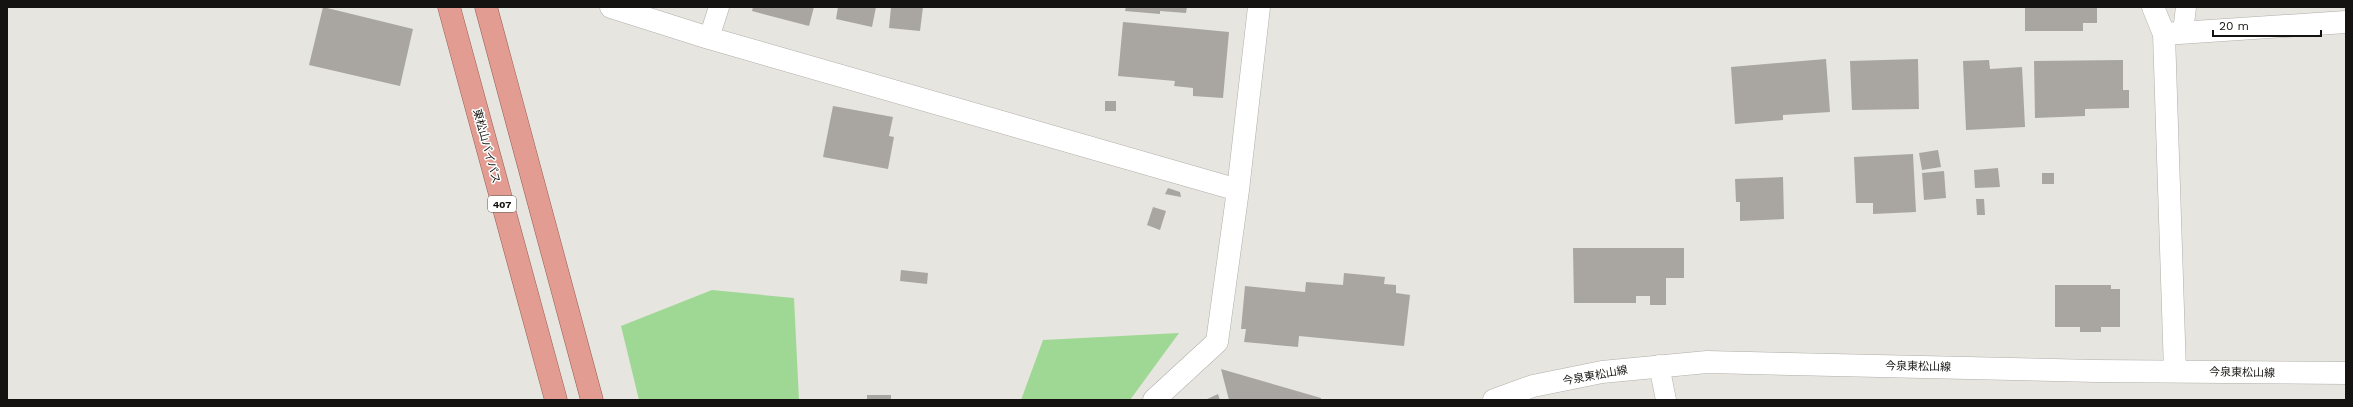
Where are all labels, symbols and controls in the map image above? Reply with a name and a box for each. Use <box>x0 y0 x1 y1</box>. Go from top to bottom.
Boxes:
scale bar <box>2213 12 2321 38</box>
text: 20 m <box>2219 19 2249 33</box>
street label: 東松山バイパス <box>470 107 503 185</box>
road number: 407 <box>488 196 516 212</box>
street label: 今泉東松山線 <box>1885 359 1951 374</box>
street label: 今泉東松山線 <box>1561 363 1629 388</box>
street label: 今泉東松山線 <box>2209 365 2275 380</box>

